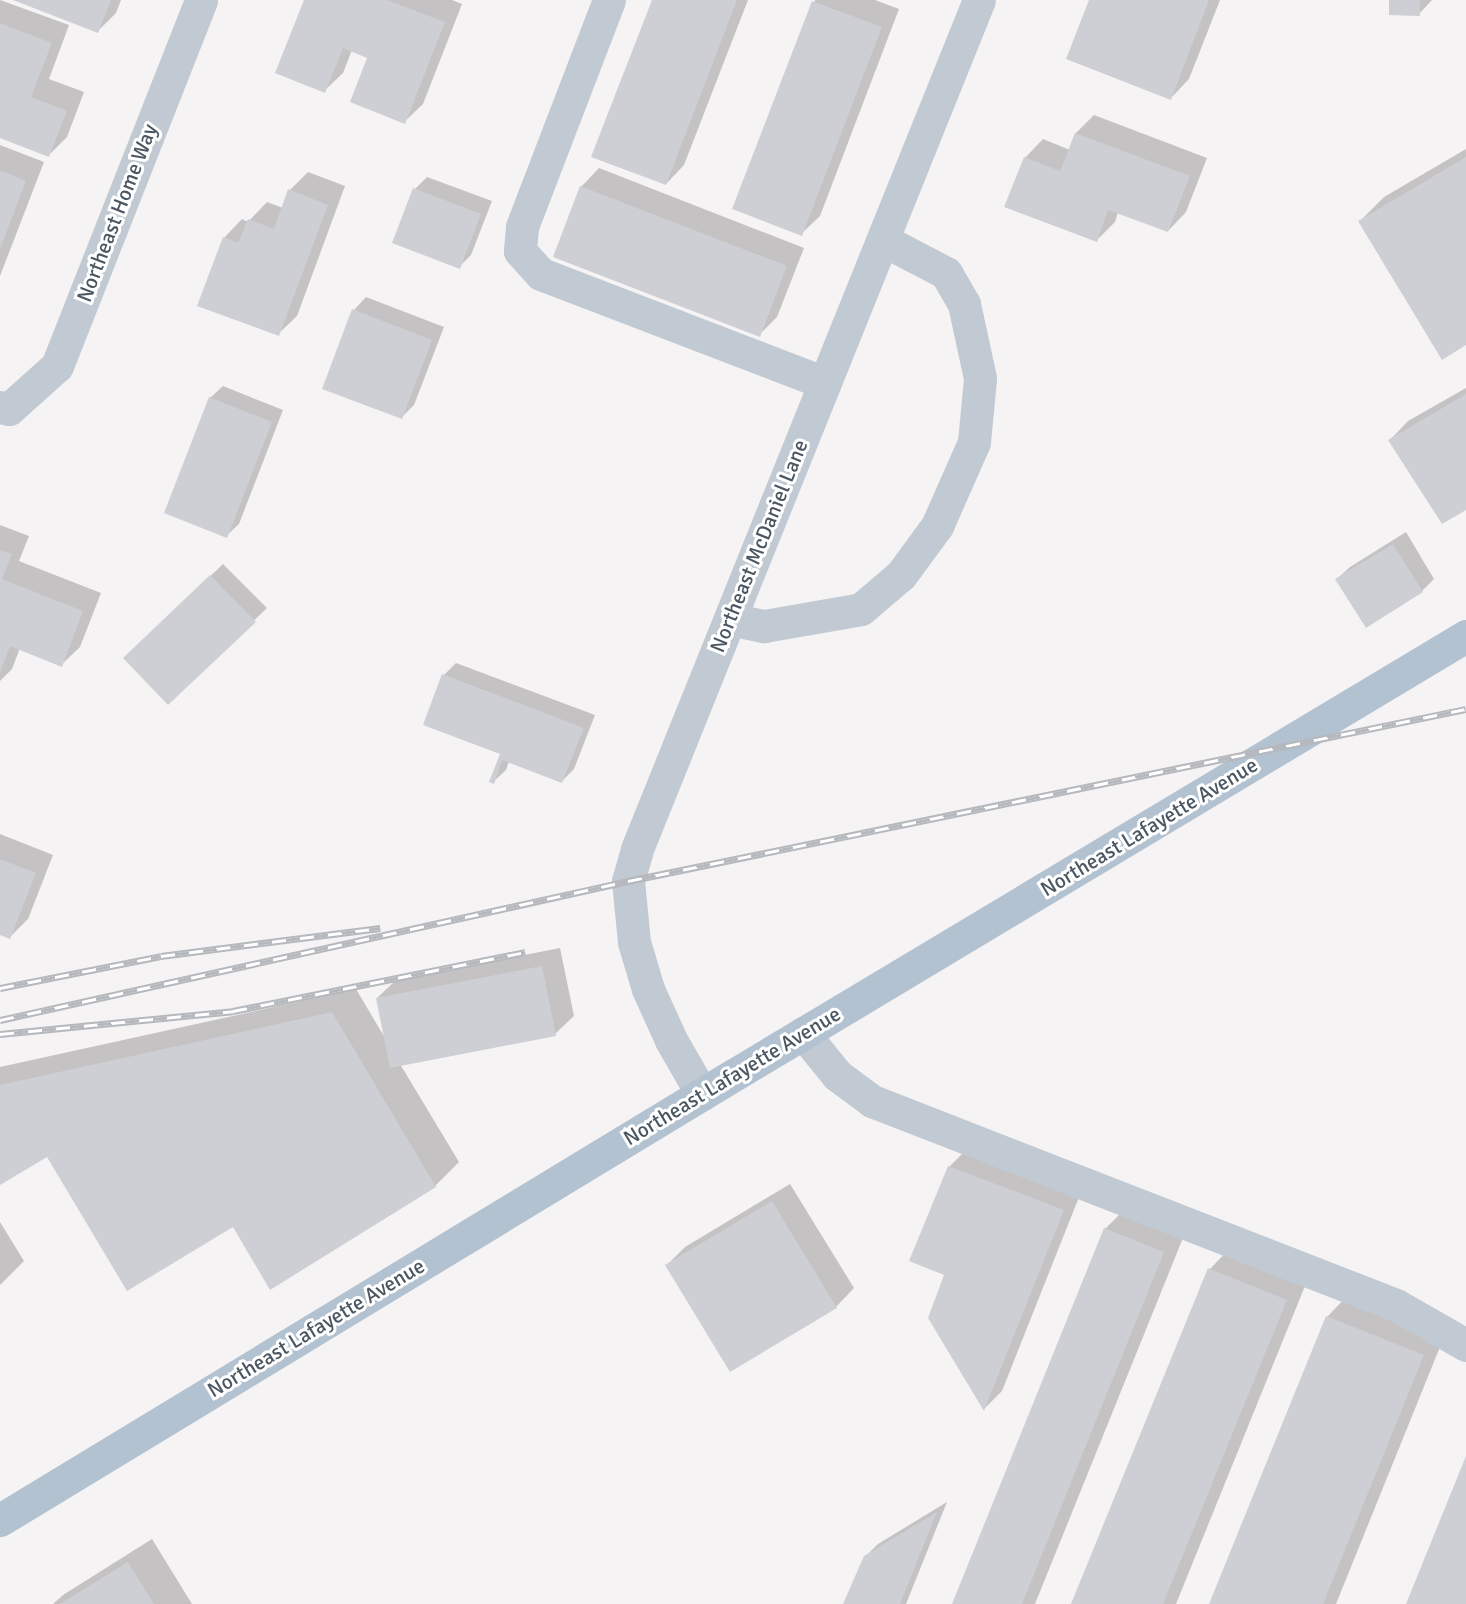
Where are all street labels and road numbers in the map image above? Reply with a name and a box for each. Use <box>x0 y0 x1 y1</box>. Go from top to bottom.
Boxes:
street label: Northeast Home Way <box>71 120 163 306</box>
street label: Northeast McDaniel Lane <box>705 436 813 656</box>
street label: Northeast Lafayette Avenue <box>1036 752 1262 902</box>
street label: Northeast Lafayette Avenue <box>619 1001 845 1151</box>
street label: Northeast Lafayette Avenue <box>203 1253 429 1403</box>

